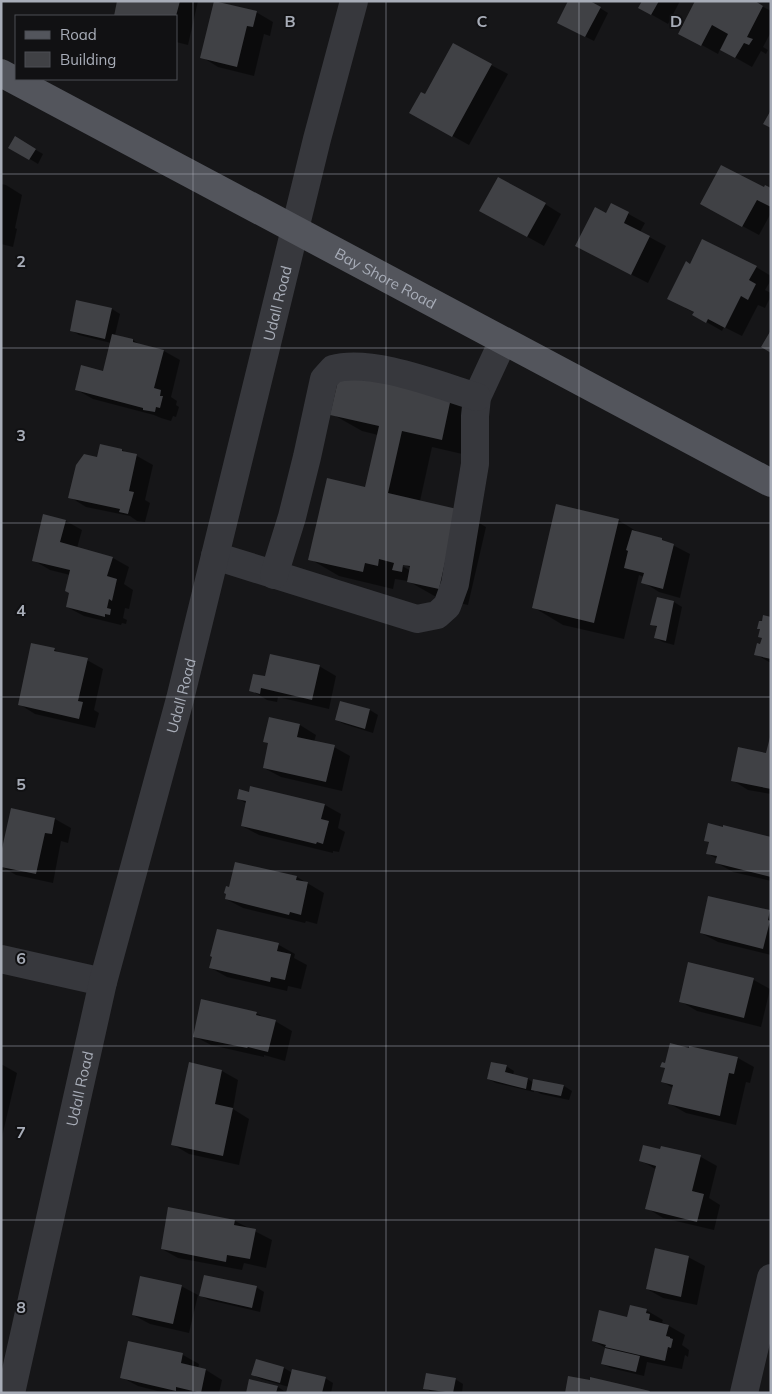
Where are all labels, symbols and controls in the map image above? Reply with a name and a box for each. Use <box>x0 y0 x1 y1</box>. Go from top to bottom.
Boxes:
text: B <box>284 11 296 31</box>
text: C <box>477 11 488 31</box>
text: D <box>670 11 682 31</box>
legend <box>15 15 178 80</box>
text: Road <box>60 25 97 44</box>
text: Building <box>60 50 116 69</box>
street label: Bay Shore Road <box>332 243 440 313</box>
text: 2 <box>16 251 26 271</box>
street label: Udall Road <box>258 264 295 343</box>
text: 3 <box>16 425 26 445</box>
text: 4 <box>16 600 26 620</box>
street label: Udall Road <box>162 656 199 735</box>
text: 5 <box>16 774 26 794</box>
text: 6 <box>16 948 26 968</box>
street label: Udall Road <box>61 1049 97 1128</box>
text: 7 <box>16 1122 26 1142</box>
text: 8 <box>16 1297 26 1317</box>

